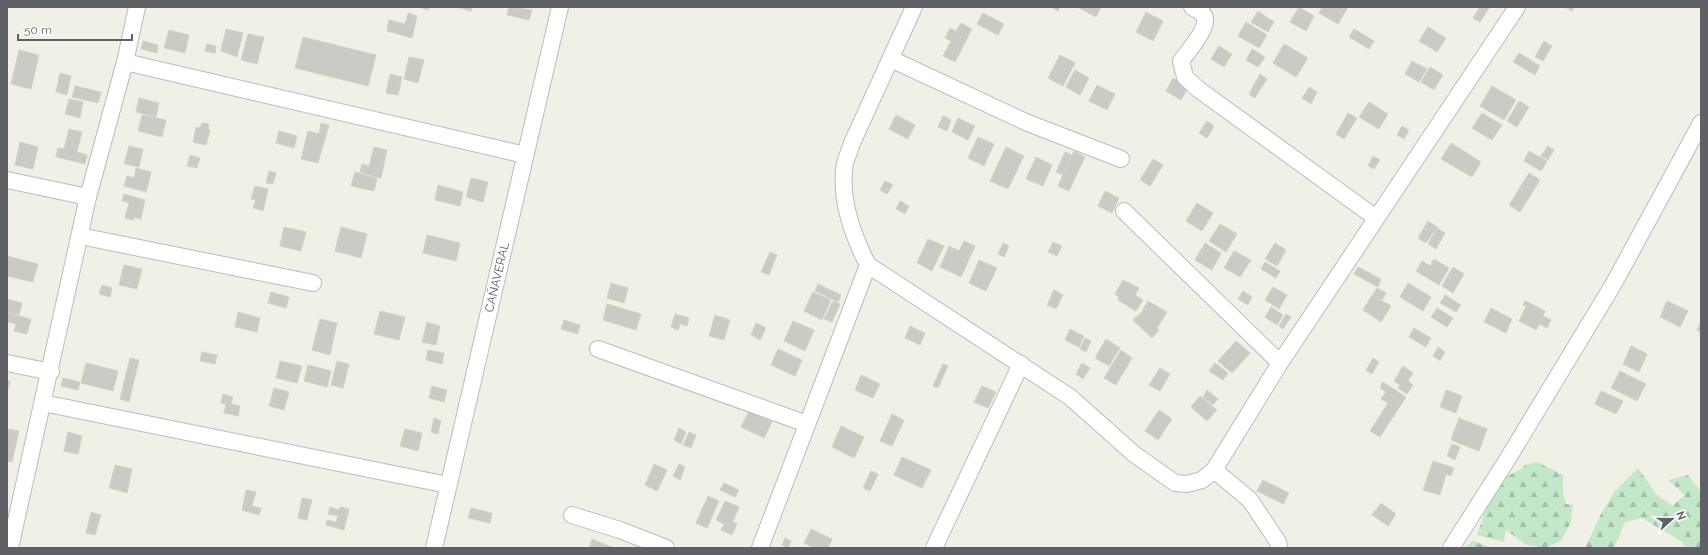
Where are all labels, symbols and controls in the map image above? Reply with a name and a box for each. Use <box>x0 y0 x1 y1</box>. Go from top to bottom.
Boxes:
scale bar <box>18 16 132 42</box>
text: 50 m <box>24 23 52 37</box>
street label: CAÑAVERAL <box>482 241 512 314</box>
north arrow <box>1652 499 1692 539</box>
text: N <box>1673 509 1688 522</box>

